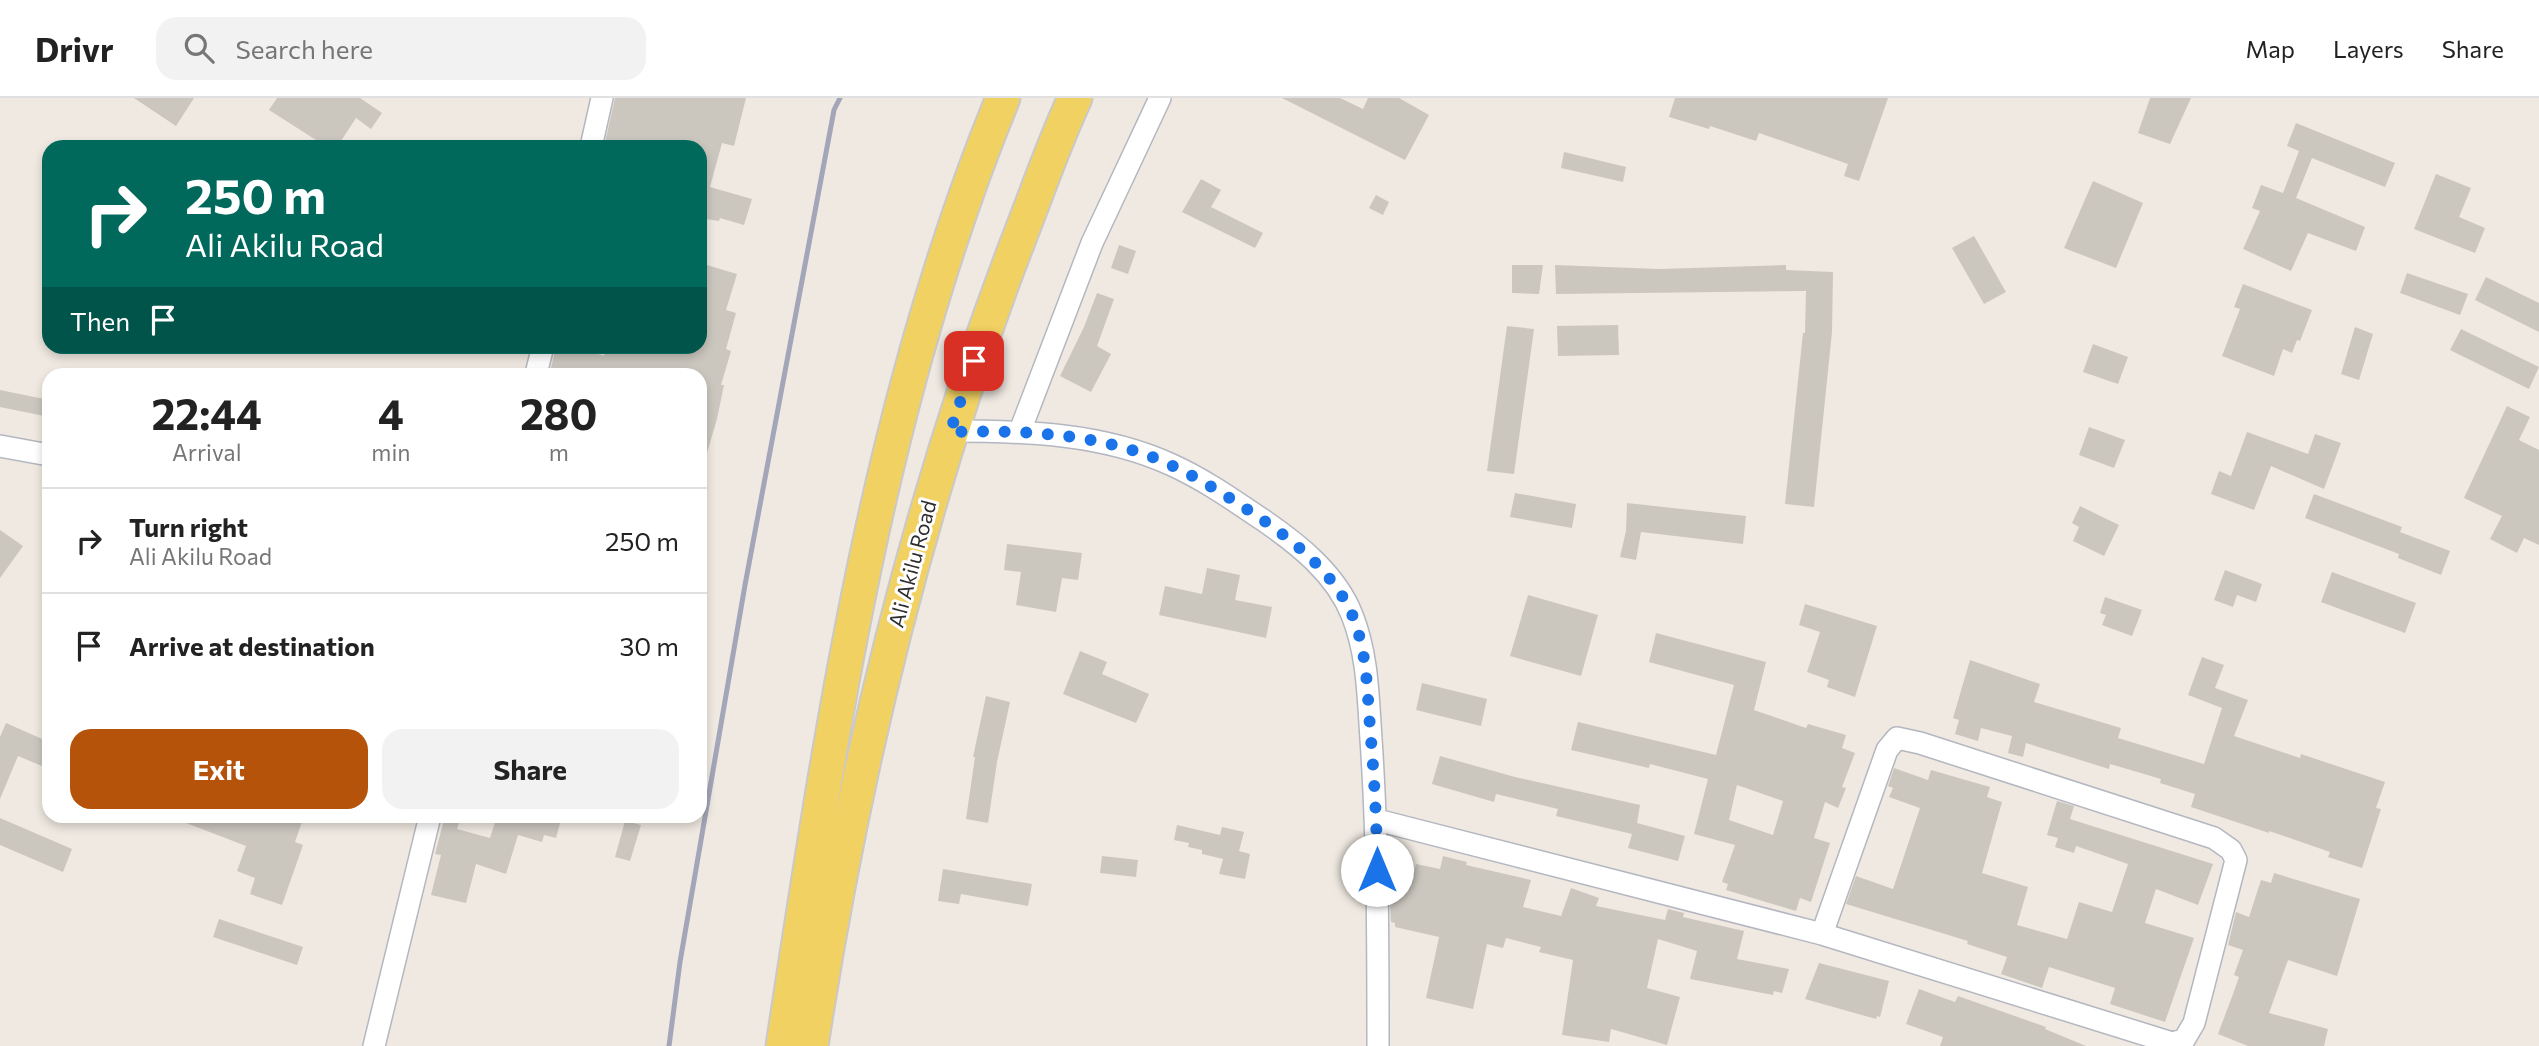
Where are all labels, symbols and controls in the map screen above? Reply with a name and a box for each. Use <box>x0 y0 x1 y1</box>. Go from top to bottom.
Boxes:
search box <box>156 17 646 80</box>
text: Drivr <box>35 28 114 69</box>
icon: search <box>180 29 218 67</box>
text: Search here <box>236 33 373 64</box>
text: Map <box>2246 34 2295 63</box>
text: Layers <box>2333 34 2404 63</box>
text: Share <box>2442 34 2504 63</box>
text: 250 m <box>185 164 326 224</box>
icon: right <box>70 168 161 259</box>
text: Ali Akilu Road <box>185 224 384 264</box>
icon: arrive <box>144 301 182 339</box>
text: Then <box>70 305 130 336</box>
pin <box>944 331 1004 391</box>
icon: arrive <box>955 342 993 380</box>
text: 22:44 <box>151 387 262 439</box>
text: 4 <box>378 387 404 439</box>
text: 280 <box>520 387 598 439</box>
text: Arrival <box>172 438 241 466</box>
text: min <box>371 438 411 466</box>
text: m <box>549 438 569 466</box>
street label: Ali Akilu Road <box>883 497 941 630</box>
text: Turn right <box>129 511 248 542</box>
icon: right <box>70 522 108 560</box>
text: 250 m <box>605 525 679 556</box>
text: Ali Akilu Road <box>129 542 272 570</box>
icon: arrive <box>70 627 108 665</box>
text: Arrive at destination <box>129 630 375 661</box>
text: 30 m <box>620 630 679 661</box>
button: Exit <box>70 729 368 809</box>
button: Share <box>382 729 679 809</box>
position arrow <box>1340 833 1414 907</box>

